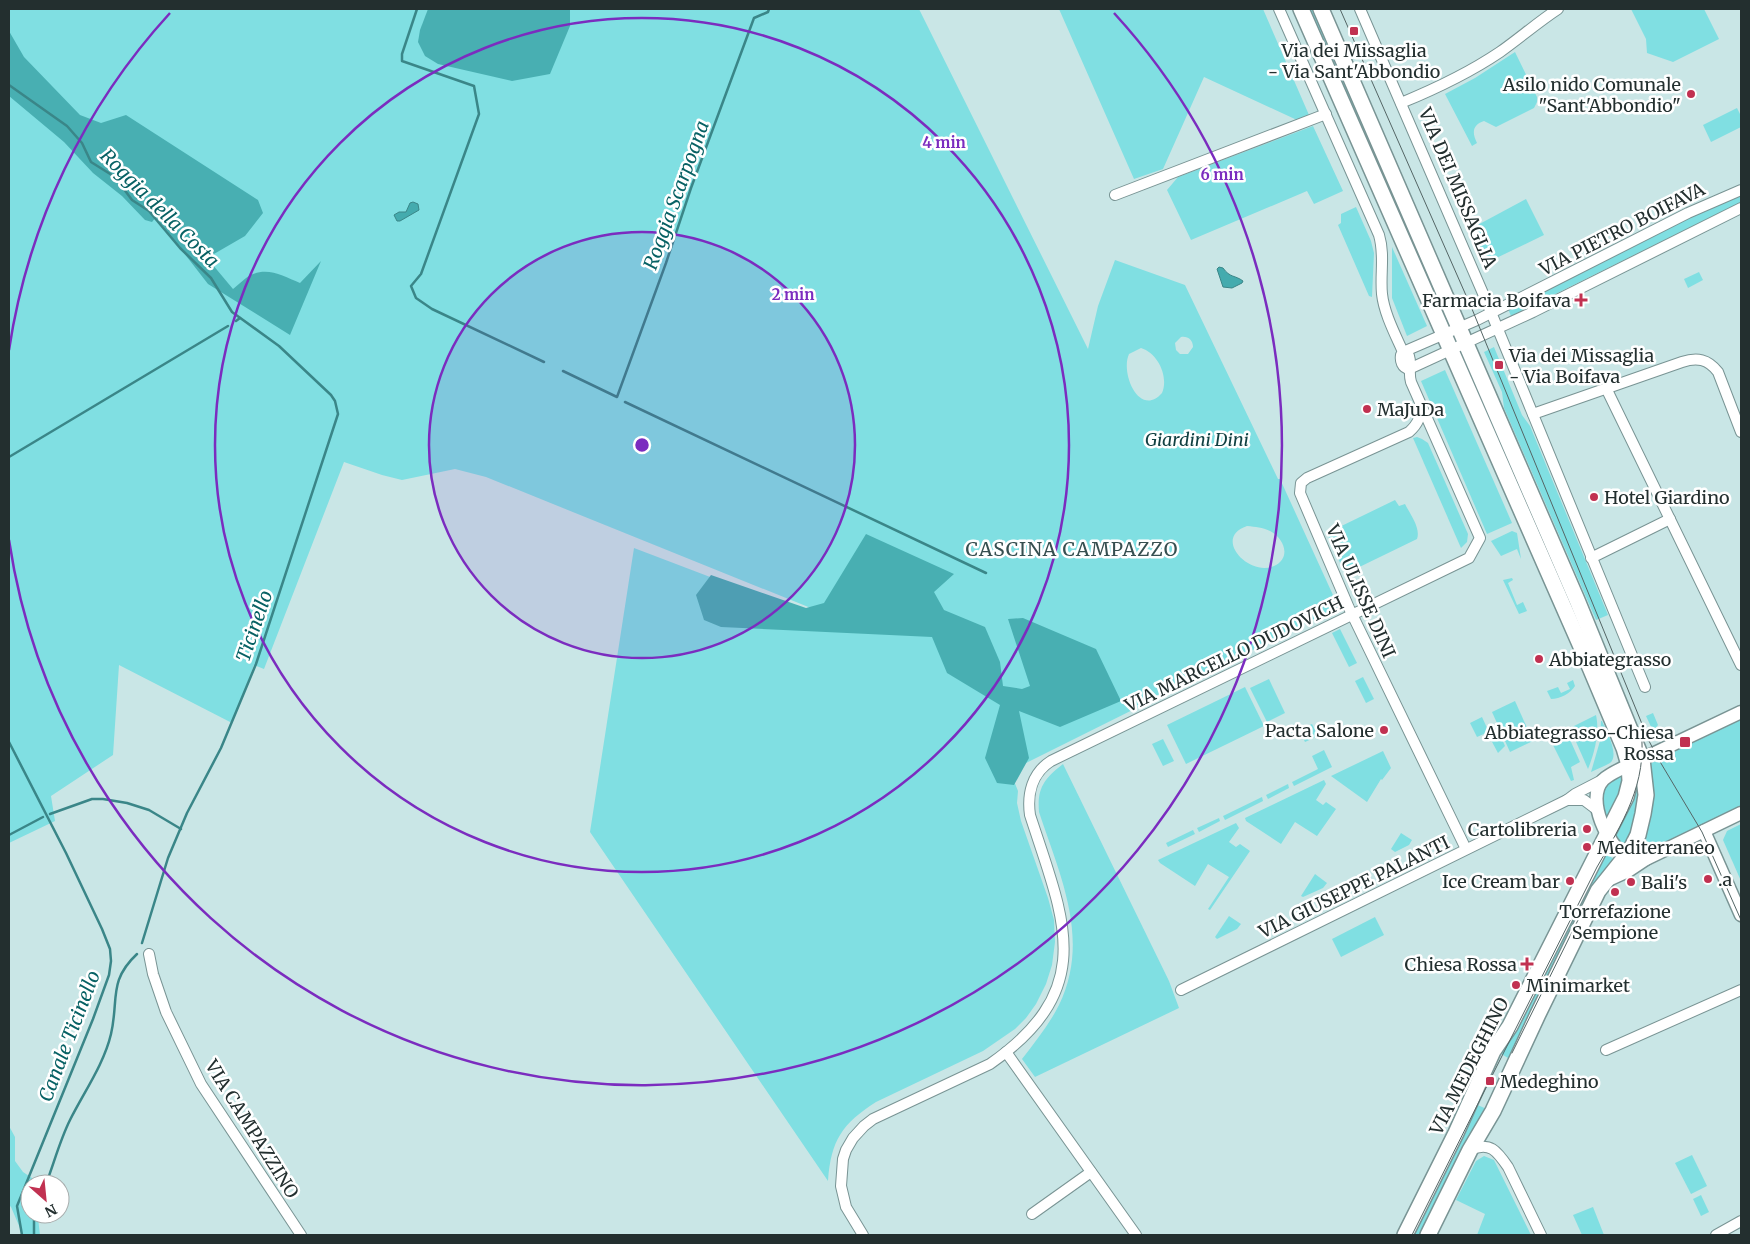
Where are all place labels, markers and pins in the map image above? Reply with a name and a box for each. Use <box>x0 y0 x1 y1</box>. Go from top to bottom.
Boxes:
marker: Via dei Missaglia - Via Sant'Abbondio <box>1348 25 1360 37</box>
place label: Via dei Missaglia - Via Sant'Abbondio <box>1268 39 1440 83</box>
place label: Asilo nido Comunale "Sant'Abbondio" <box>1502 73 1681 117</box>
marker: Asilo nido Comunale "Sant'Abbondio" <box>1685 88 1697 100</box>
place label: Farmacia Boifava <box>1422 289 1571 312</box>
marker: Farmacia Boifava <box>1575 294 1587 306</box>
place label: Via dei Missaglia - Via Boifava <box>1508 344 1654 388</box>
marker: Via dei Missaglia - Via Boifava <box>1493 359 1505 371</box>
place label: MaJuDa <box>1377 398 1444 421</box>
marker: MaJuDa <box>1361 403 1373 415</box>
centre of rings <box>633 436 651 454</box>
place label: Hotel Giardino <box>1604 486 1730 509</box>
marker: Hotel Giardino <box>1588 491 1600 503</box>
place label: Abbiategrasso <box>1548 648 1671 671</box>
marker: Abbiategrasso <box>1533 653 1545 665</box>
place label: Pacta Salone <box>1265 719 1374 742</box>
place label: Abbiategrasso-Chiesa Rossa <box>1484 721 1674 765</box>
marker: Pacta Salone <box>1378 724 1390 736</box>
marker: Abbiategrasso-Chiesa Rossa <box>1678 735 1692 749</box>
place label: Cartolibreria <box>1468 818 1577 841</box>
marker: Cartolibreria <box>1581 823 1593 835</box>
place label: Mediterraneo <box>1597 836 1715 859</box>
marker: Mediterraneo <box>1581 841 1593 853</box>
place label: .a <box>1718 868 1733 891</box>
place label: Ice Cream bar <box>1442 870 1560 893</box>
place label: Bali's <box>1641 871 1687 894</box>
marker: .a <box>1702 873 1714 885</box>
marker: Ice Cream bar <box>1564 875 1576 887</box>
marker: Bali's <box>1625 876 1637 888</box>
marker: Torrefazione Sempione <box>1609 886 1621 898</box>
place label: Torrefazione Sempione <box>1559 900 1671 944</box>
place label: Chiesa Rossa <box>1405 953 1517 976</box>
marker: Chiesa Rossa <box>1521 958 1533 970</box>
place label: Minimarket <box>1526 974 1630 997</box>
marker: Minimarket <box>1510 979 1522 991</box>
place label: Medeghino <box>1500 1070 1599 1093</box>
marker: Medeghino <box>1484 1075 1496 1087</box>

